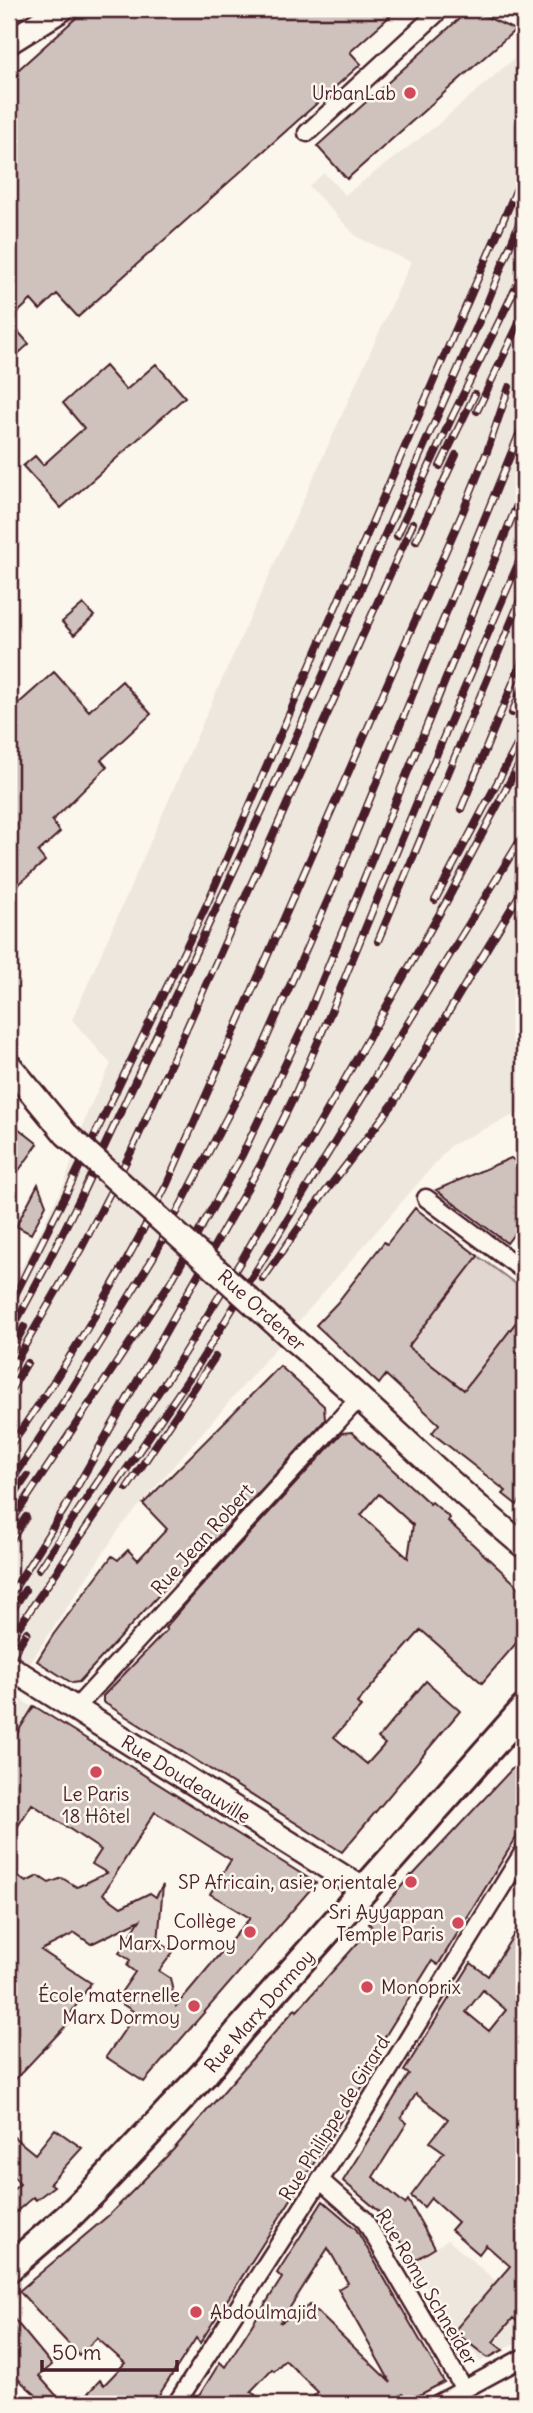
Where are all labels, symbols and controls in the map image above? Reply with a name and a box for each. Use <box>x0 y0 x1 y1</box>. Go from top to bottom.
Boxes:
place label: UrbanLab <box>312 81 396 105</box>
marker: UrbanLab <box>402 85 418 101</box>
street label: Rue Ordener <box>213 1264 311 1356</box>
street label: Rue Jean Robert <box>146 1478 258 1600</box>
street label: Rue Doudeauville <box>117 1730 255 1828</box>
marker: Le Paris 18 Hôtel <box>88 1764 104 1780</box>
place label: Le Paris 18 Hôtel <box>62 1782 130 1828</box>
place label: SP Africain, asie, orientale <box>178 1870 397 1894</box>
marker: SP Africain, asie, orientale <box>403 1874 419 1890</box>
place label: Sri Ayyappan Temple Paris <box>329 1900 444 1946</box>
place label: Collège Marx Dormoy <box>118 1909 236 1955</box>
marker: Sri Ayyappan Temple Paris <box>450 1915 466 1931</box>
marker: Collège Marx Dormoy <box>242 1924 258 1940</box>
street label: Rue Marx Dormoy <box>199 1944 319 2078</box>
place label: Monoprix <box>381 1975 461 1999</box>
marker: Monoprix <box>359 1979 375 1995</box>
place label: École maternelle Marx Dormoy <box>38 1983 180 2029</box>
marker: École maternelle Marx Dormoy <box>186 1998 202 2014</box>
street label: Rue Philippe de Girard <box>273 2031 395 2205</box>
street label: Rue Romy Schneider <box>371 2205 483 2370</box>
place label: Abdoulmajid <box>210 2300 317 2324</box>
marker: Abdoulmajid <box>188 2304 204 2320</box>
scale bar <box>42 2329 177 2373</box>
text: 50 m <box>52 2339 101 2366</box>

